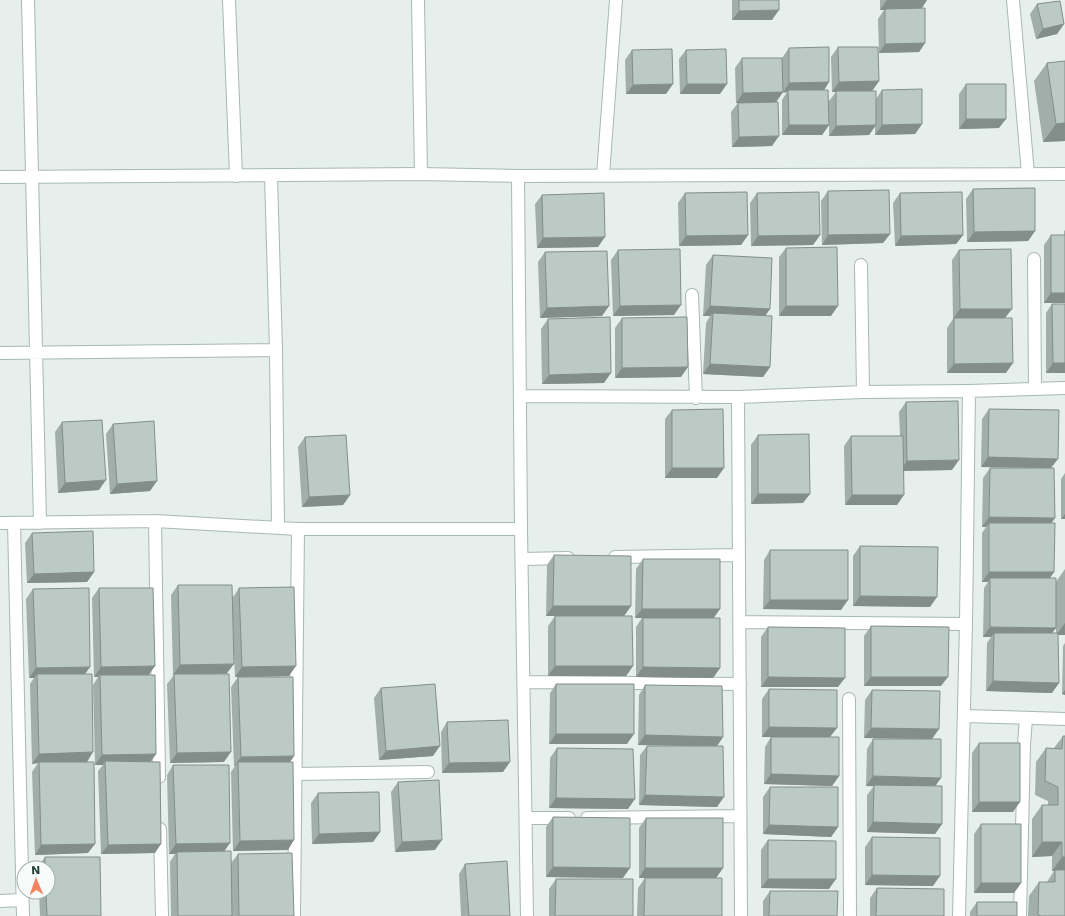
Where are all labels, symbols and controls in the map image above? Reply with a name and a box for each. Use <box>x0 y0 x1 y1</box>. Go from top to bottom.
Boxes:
north arrow <box>16 860 56 900</box>
text: N <box>31 864 41 877</box>

